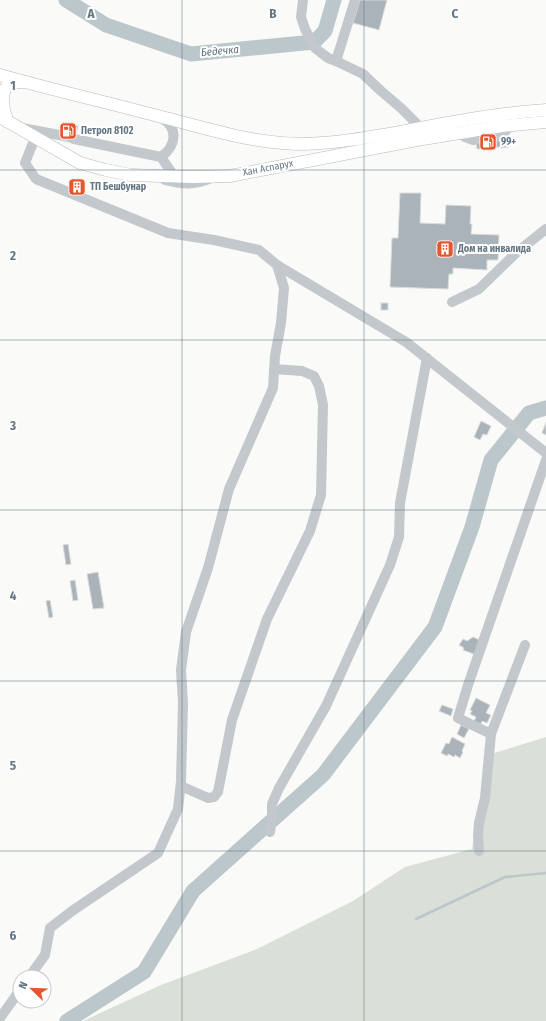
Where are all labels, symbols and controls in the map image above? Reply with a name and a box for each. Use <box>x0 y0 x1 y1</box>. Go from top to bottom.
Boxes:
text: A <box>86 6 95 21</box>
text: B <box>269 6 277 21</box>
text: C <box>452 6 459 21</box>
water label: Бедечка <box>200 43 240 59</box>
text: 1 <box>10 78 16 93</box>
fuel station icon: Петрол 8102 <box>58 121 78 141</box>
place label: Петрол 8102 <box>81 125 134 137</box>
fuel station icon: 99+ <box>478 132 498 152</box>
place label: 99+ <box>501 136 516 148</box>
street label: Хан Аспарух <box>242 157 295 179</box>
building icon: ТП Бешбунар <box>67 177 87 197</box>
place label: ТП Бешбунар <box>90 181 147 193</box>
building icon: Дом на инвалида <box>435 239 455 259</box>
place label: Дом на инвалида <box>457 243 531 255</box>
text: 2 <box>9 248 16 263</box>
text: 3 <box>9 418 16 433</box>
text: 4 <box>10 588 17 603</box>
text: 5 <box>10 758 16 773</box>
text: 6 <box>10 928 17 943</box>
north arrow <box>12 969 52 1009</box>
text: N <box>16 980 31 991</box>

